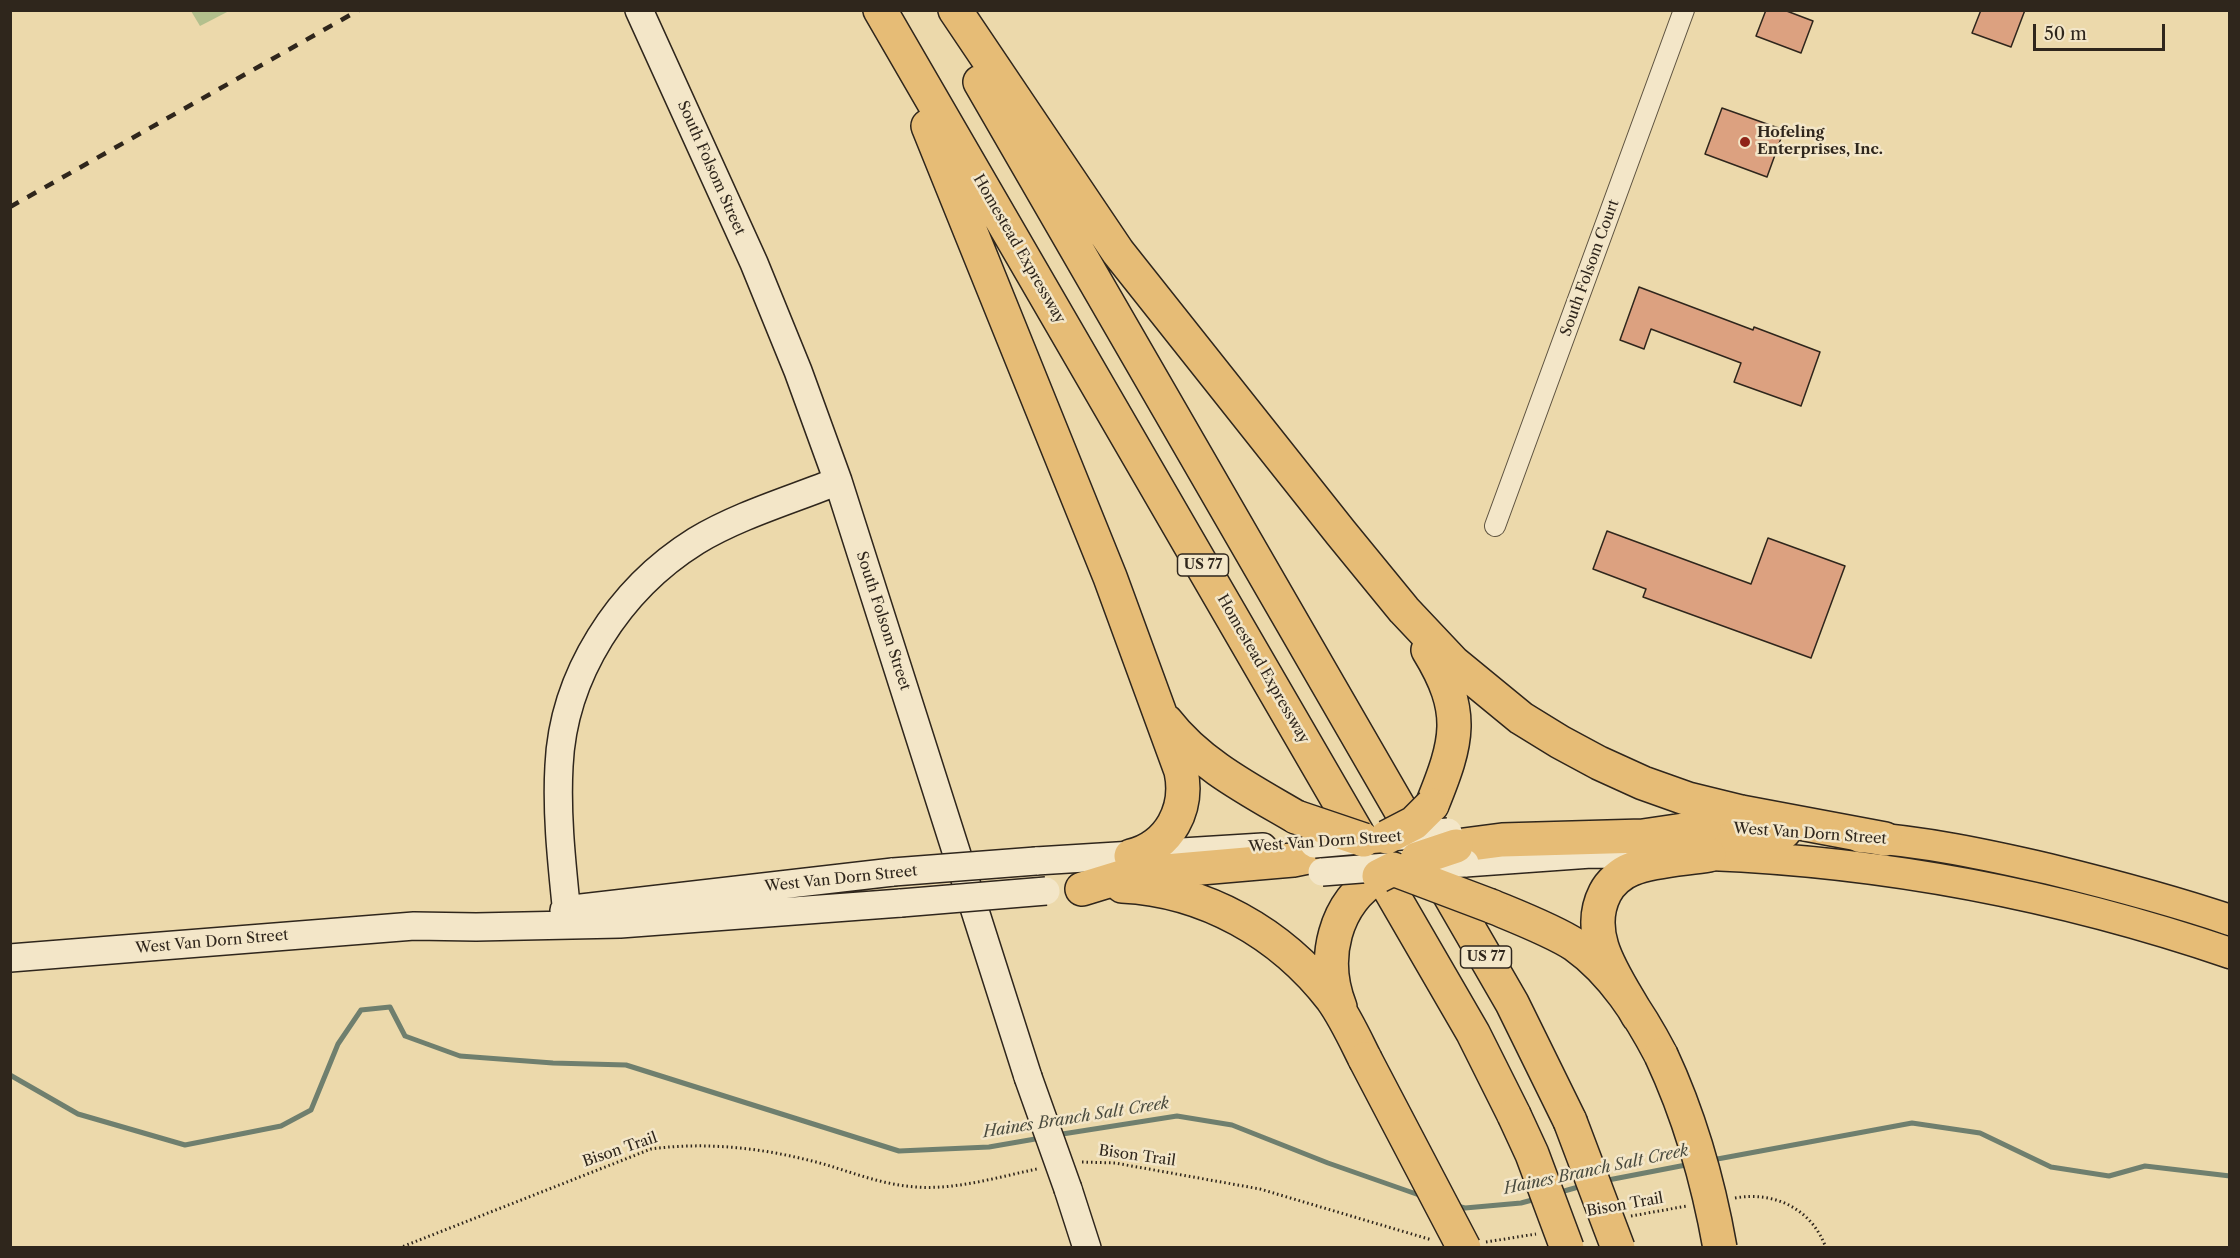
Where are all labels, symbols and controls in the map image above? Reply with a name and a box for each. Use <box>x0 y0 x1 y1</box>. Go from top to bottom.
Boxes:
scale bar <box>2036 12 2168 50</box>
text: 50 m <box>2044 23 2087 45</box>
street label: South Folsom Street <box>673 98 749 238</box>
place label: Hofeling Enterprises, Inc. <box>1757 124 1883 159</box>
marker: Hofeling Enterprises, Inc. <box>1738 135 1752 149</box>
street label: Homestead Expressway <box>969 171 1069 327</box>
street label: South Folsom Court <box>1557 197 1623 339</box>
street label: South Folsom Street <box>852 549 914 693</box>
road number: US 77 <box>1178 554 1228 576</box>
street label: Homestead Expressway <box>1213 591 1313 747</box>
street label: West Van Dorn Street <box>1733 820 1887 848</box>
street label: West Van Dorn Street <box>1248 828 1402 856</box>
street label: West Van Dorn Street <box>764 862 918 896</box>
street label: West Van Dorn Street <box>135 926 289 958</box>
road number: US 77 <box>1460 946 1512 968</box>
water label: Haines Branch Salt Creek <box>981 1094 1171 1142</box>
street label: Bison Trail <box>580 1129 660 1171</box>
water label: Haines Branch Salt Creek <box>1502 1141 1690 1199</box>
street label: Bison Trail <box>1097 1142 1177 1170</box>
street label: Bison Trail <box>1585 1189 1665 1221</box>

